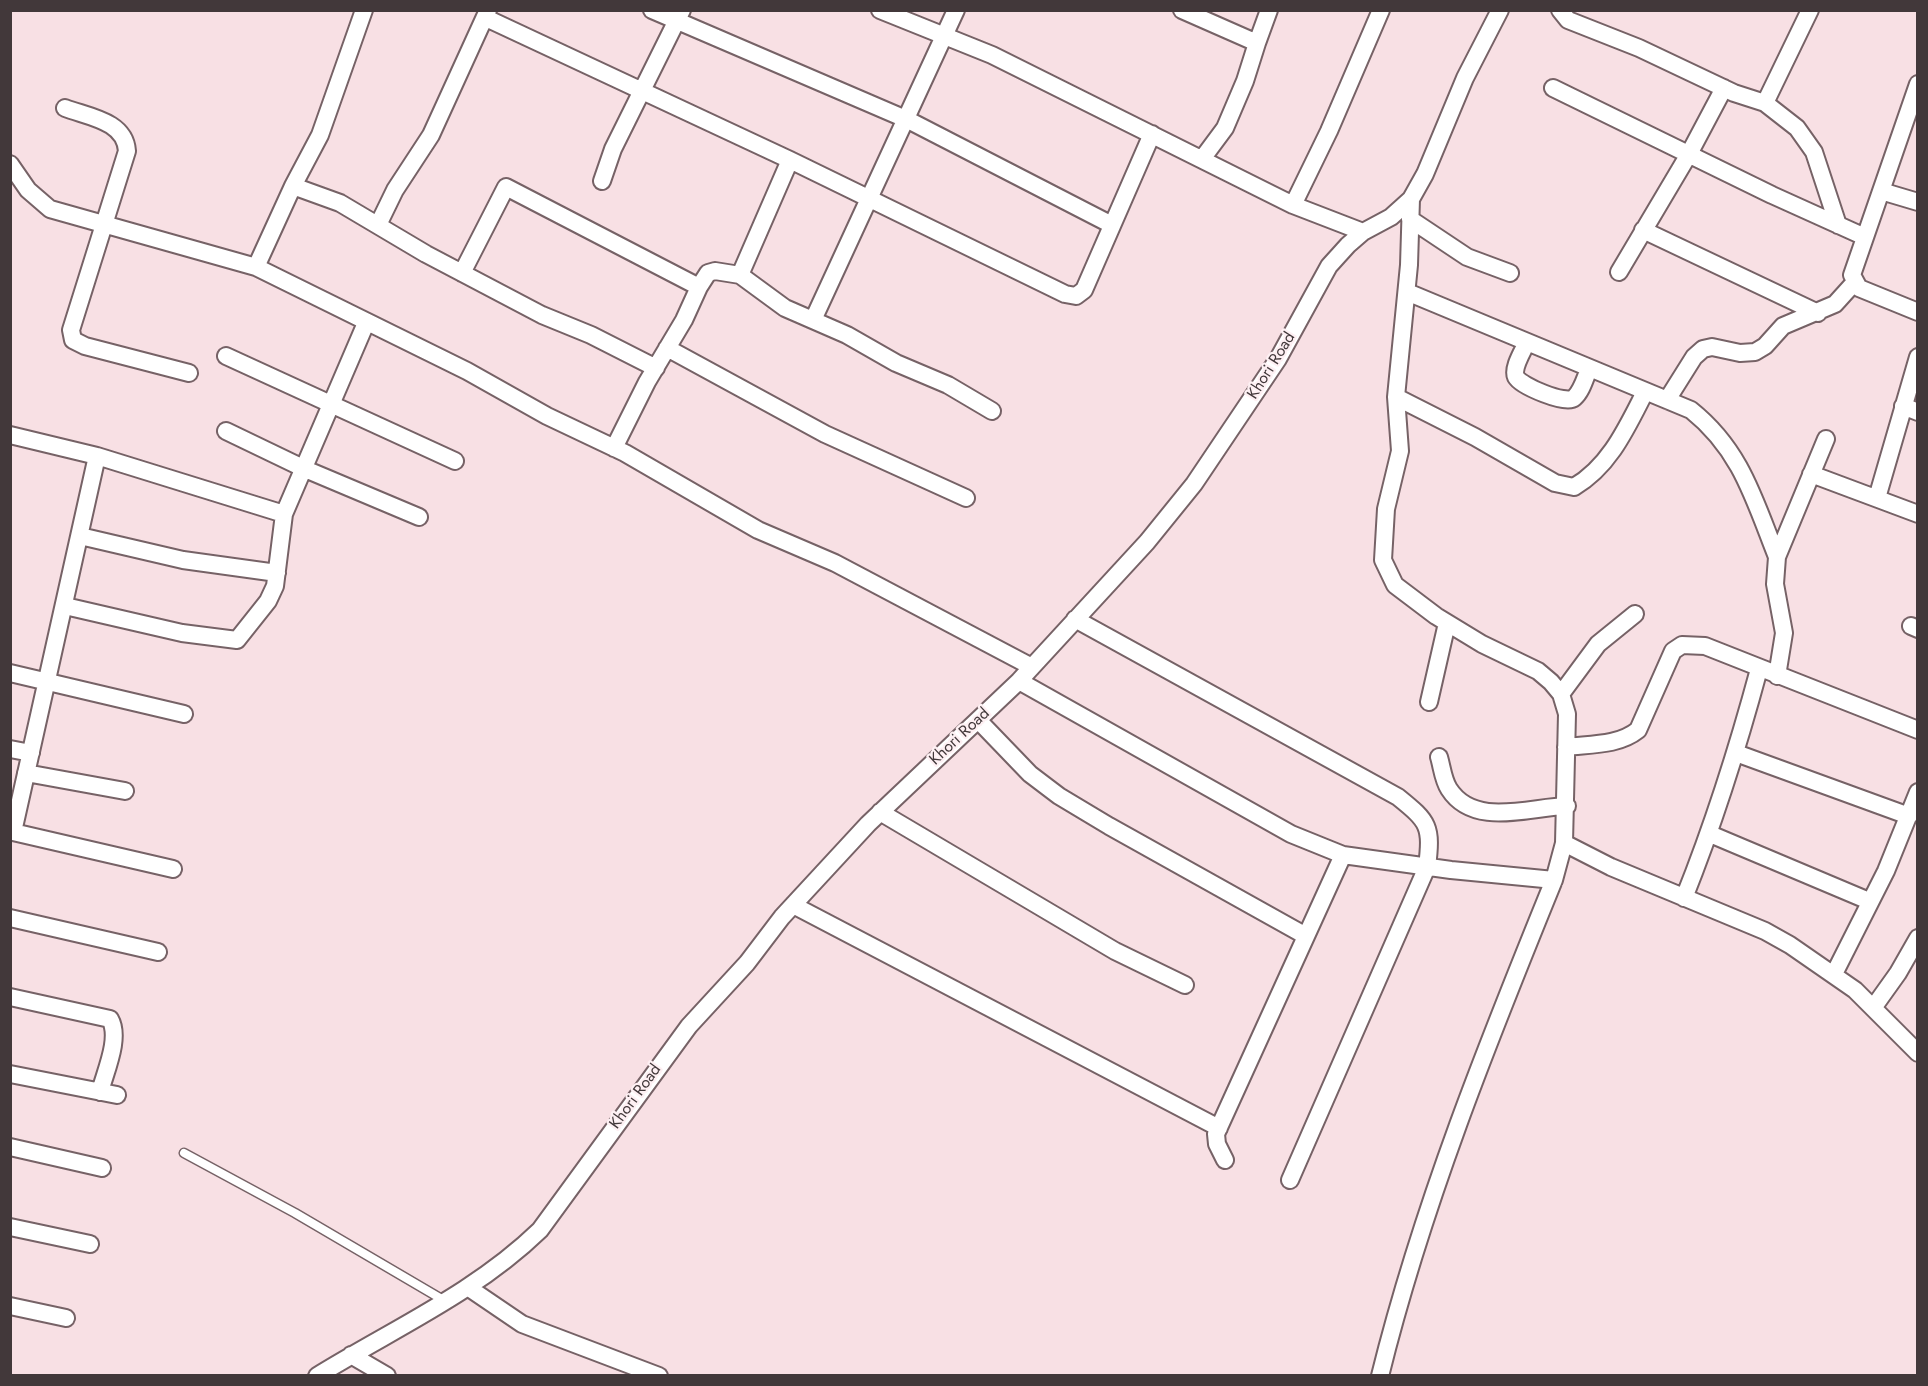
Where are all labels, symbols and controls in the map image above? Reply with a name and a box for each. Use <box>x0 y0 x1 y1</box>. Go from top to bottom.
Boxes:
street label: Khori Road <box>1244 329 1300 403</box>
street label: Khori Road <box>926 704 994 770</box>
street label: Khori Road <box>606 1061 666 1133</box>

